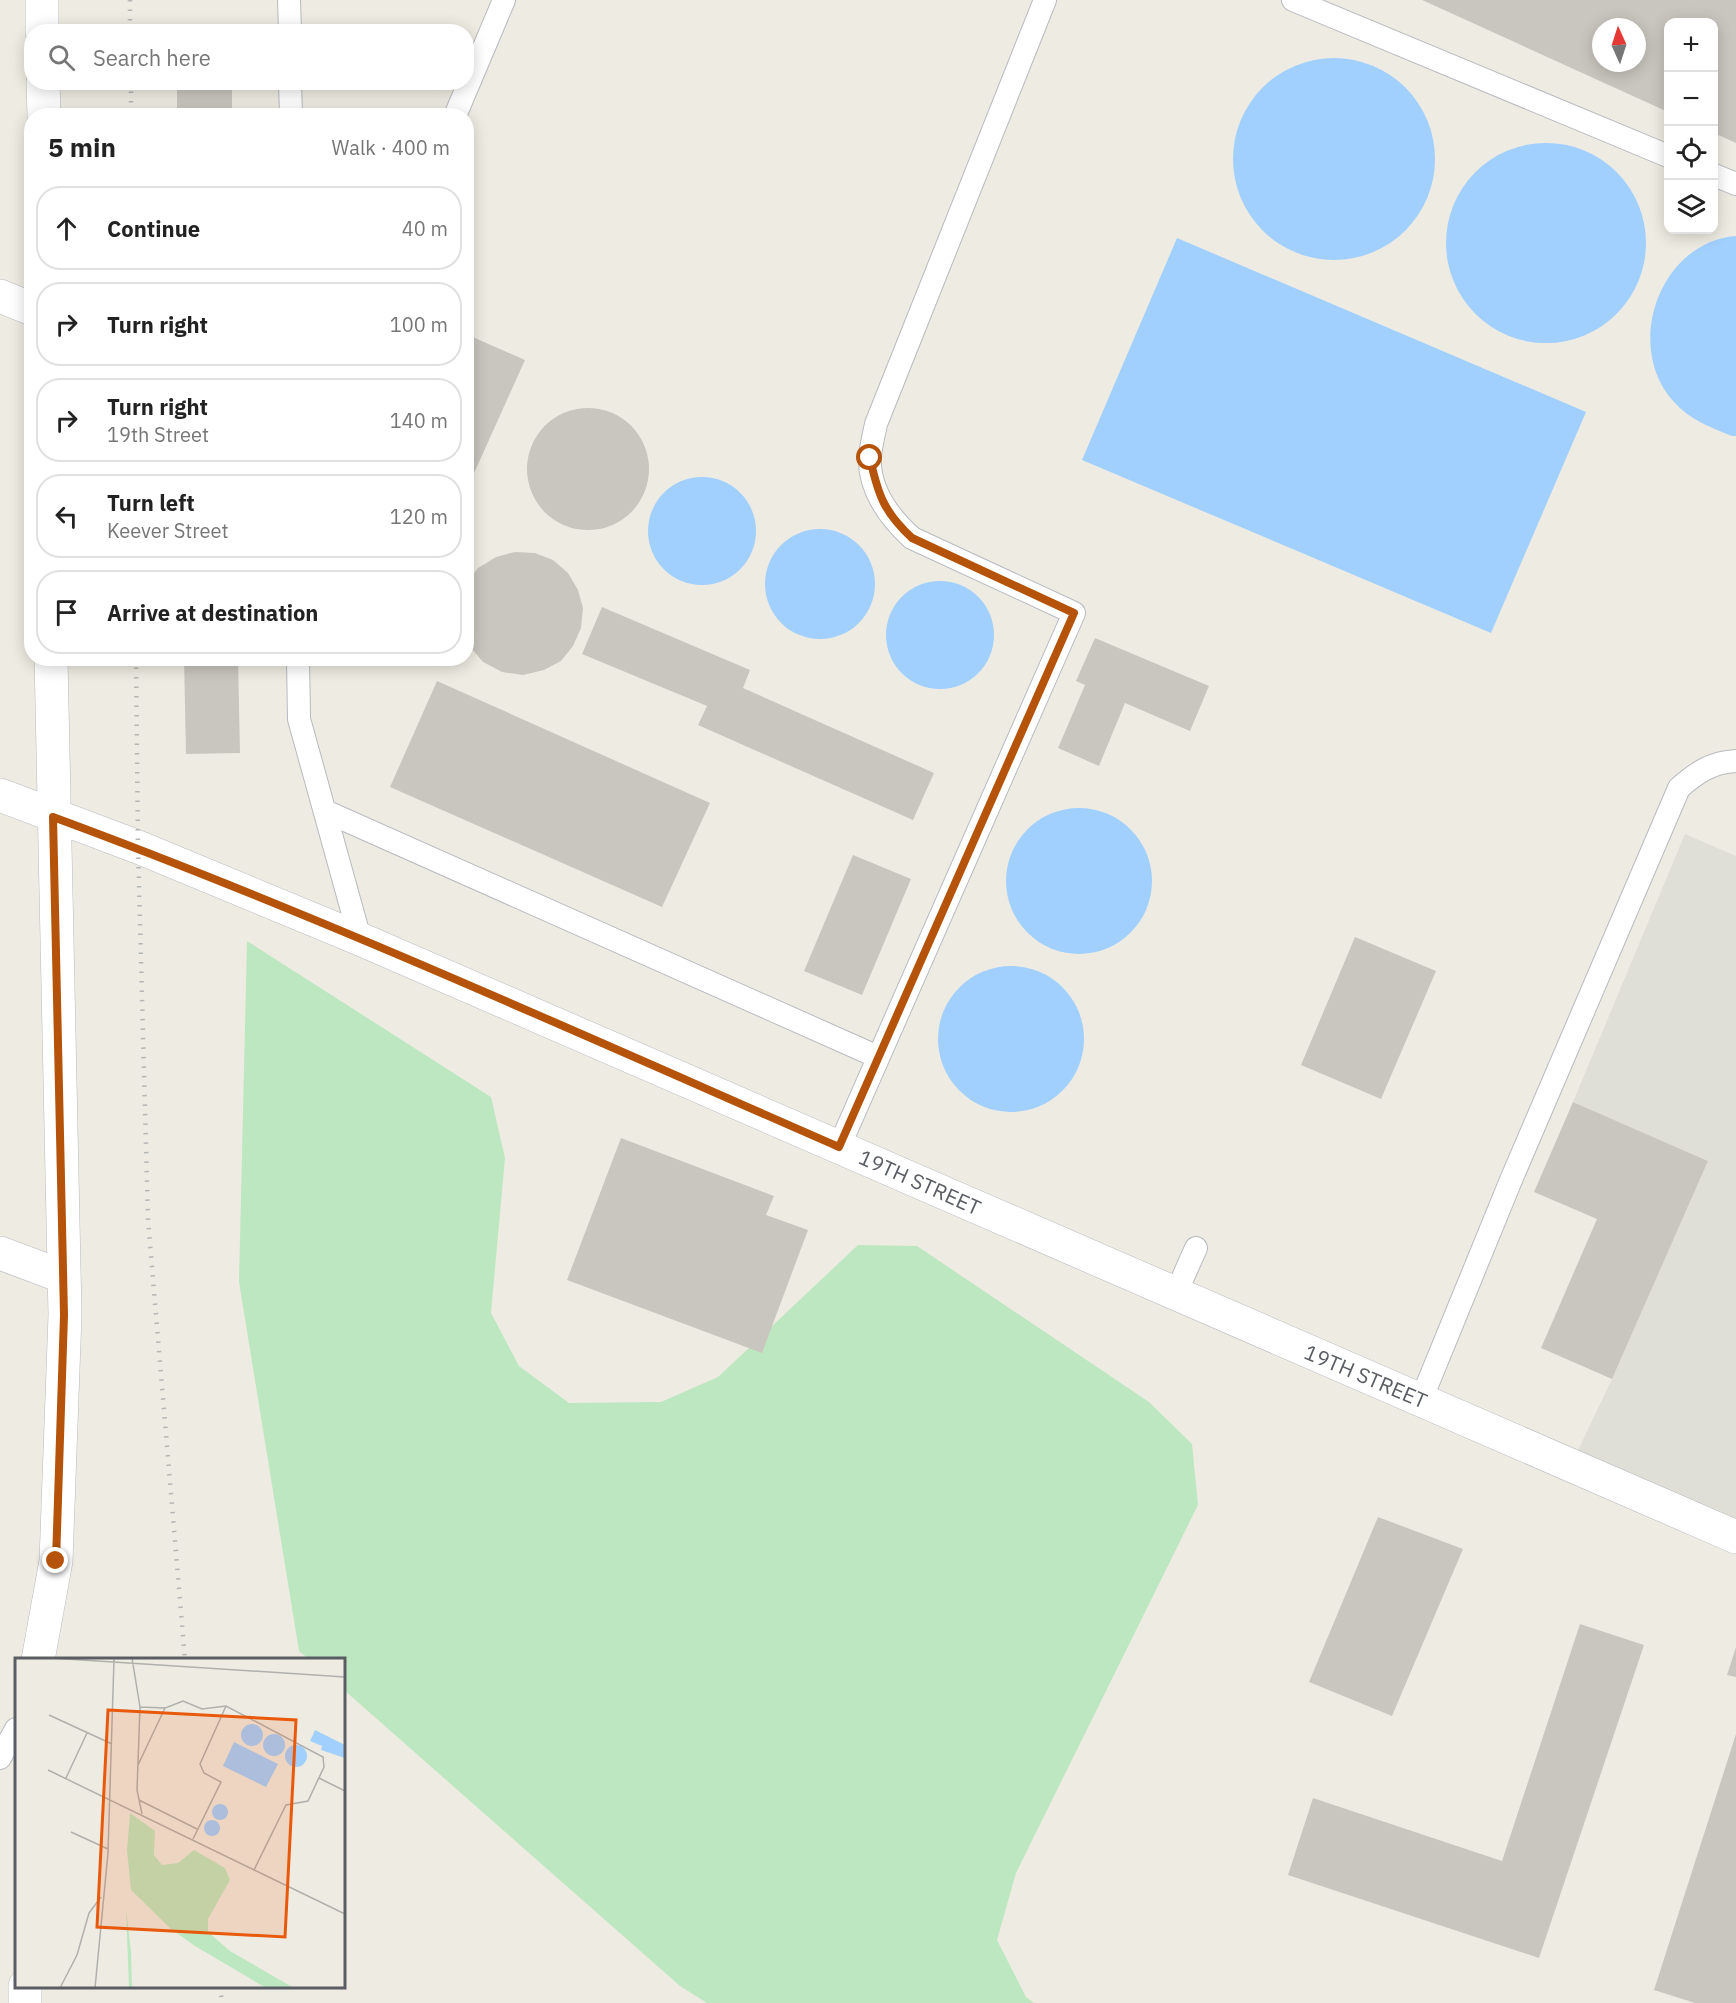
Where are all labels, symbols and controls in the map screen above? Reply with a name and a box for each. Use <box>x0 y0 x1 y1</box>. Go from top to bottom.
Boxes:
north arrow <box>1592 18 1646 72</box>
map controls <box>1664 18 1718 234</box>
button: + <box>1664 18 1718 72</box>
search box <box>24 24 474 90</box>
icon: search <box>45 41 78 74</box>
text: Search here <box>93 43 211 72</box>
button: − <box>1664 72 1718 126</box>
button: locate <box>1664 126 1718 180</box>
text: 5 min <box>48 130 116 164</box>
text: Walk · 400 m <box>332 134 450 161</box>
button: layers <box>1664 180 1718 234</box>
icon: ahead <box>50 212 83 245</box>
text: Continue <box>107 214 200 243</box>
text: 40 m <box>402 215 448 242</box>
icon: right <box>50 308 83 341</box>
text: Turn right <box>107 310 208 339</box>
text: 100 m <box>390 311 448 338</box>
text: Turn right <box>107 392 208 421</box>
icon: right <box>50 404 83 437</box>
text: 140 m <box>390 407 448 434</box>
text: 19th Street <box>107 421 209 448</box>
route start <box>856 444 882 470</box>
text: Turn left <box>107 488 195 517</box>
icon: left <box>50 500 83 533</box>
text: 120 m <box>390 503 448 530</box>
text: Keever Street <box>107 517 229 544</box>
icon: arrive <box>50 596 83 629</box>
text: Arrive at destination <box>107 598 318 627</box>
street label: 19TH STREET <box>855 1143 985 1221</box>
street label: 19TH STREET <box>1300 1338 1432 1414</box>
route end <box>42 1547 68 1573</box>
inset map <box>15 1658 345 1988</box>

